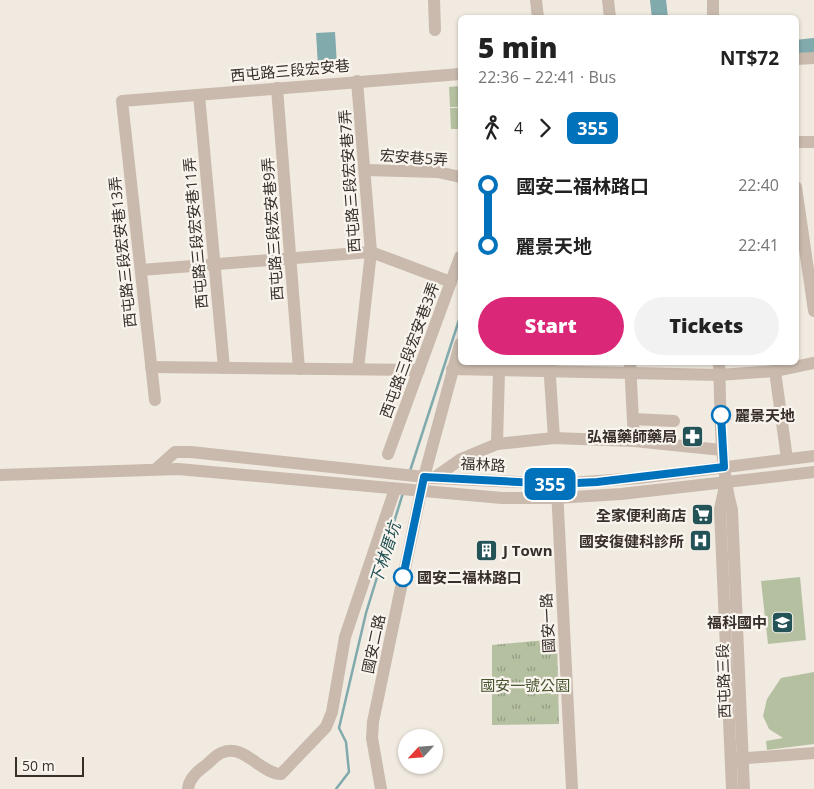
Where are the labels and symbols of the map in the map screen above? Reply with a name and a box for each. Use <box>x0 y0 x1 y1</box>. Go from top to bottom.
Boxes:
street label: 西屯路三段宏安巷 <box>229 55 351 85</box>
street label: 西屯路三段宏安巷7弄 <box>334 109 364 253</box>
street label: 宏安巷5弄 <box>379 145 449 169</box>
street label: 西屯路三段宏安巷11弄 <box>178 156 212 310</box>
street label: 西屯路三段宏安巷9弄 <box>257 157 287 301</box>
street label: 西屯路三段宏安巷13弄 <box>104 175 140 329</box>
street label: 西屯路三段宏安巷3弄 <box>375 279 443 421</box>
marker: 麗景天地 <box>711 405 731 425</box>
place label: 麗景天地 <box>735 405 795 425</box>
pharmacy icon: 弘福藥師藥局 <box>681 424 705 448</box>
place label: 弘福藥師藥局 <box>587 426 677 446</box>
street label: 福林路 <box>460 453 506 475</box>
line badge: 355 <box>521 468 579 500</box>
supermarket icon: 全家便利商店 <box>690 503 714 527</box>
place label: 全家便利商店 <box>596 505 686 525</box>
water label: 下林厝坑 <box>365 517 406 587</box>
hospital icon: 國安復健科診所 <box>688 529 712 553</box>
place label: 國安復健科診所 <box>579 531 684 551</box>
building icon: J Town <box>475 538 499 562</box>
place label: J Town <box>501 540 553 560</box>
marker: 國安二福林路口 <box>393 567 413 587</box>
place label: 國安二福林路口 <box>417 567 522 587</box>
street label: 國安一路 <box>535 593 559 653</box>
school or university icon: 福科國中 <box>771 610 795 634</box>
place label: 福科國中 <box>707 612 767 632</box>
street label: 國安二路 <box>357 613 389 675</box>
street label: 西屯路三段 <box>712 643 734 719</box>
park label: 國安一號公園 <box>480 675 570 695</box>
north arrow <box>398 729 442 774</box>
scale bar <box>15 754 84 777</box>

